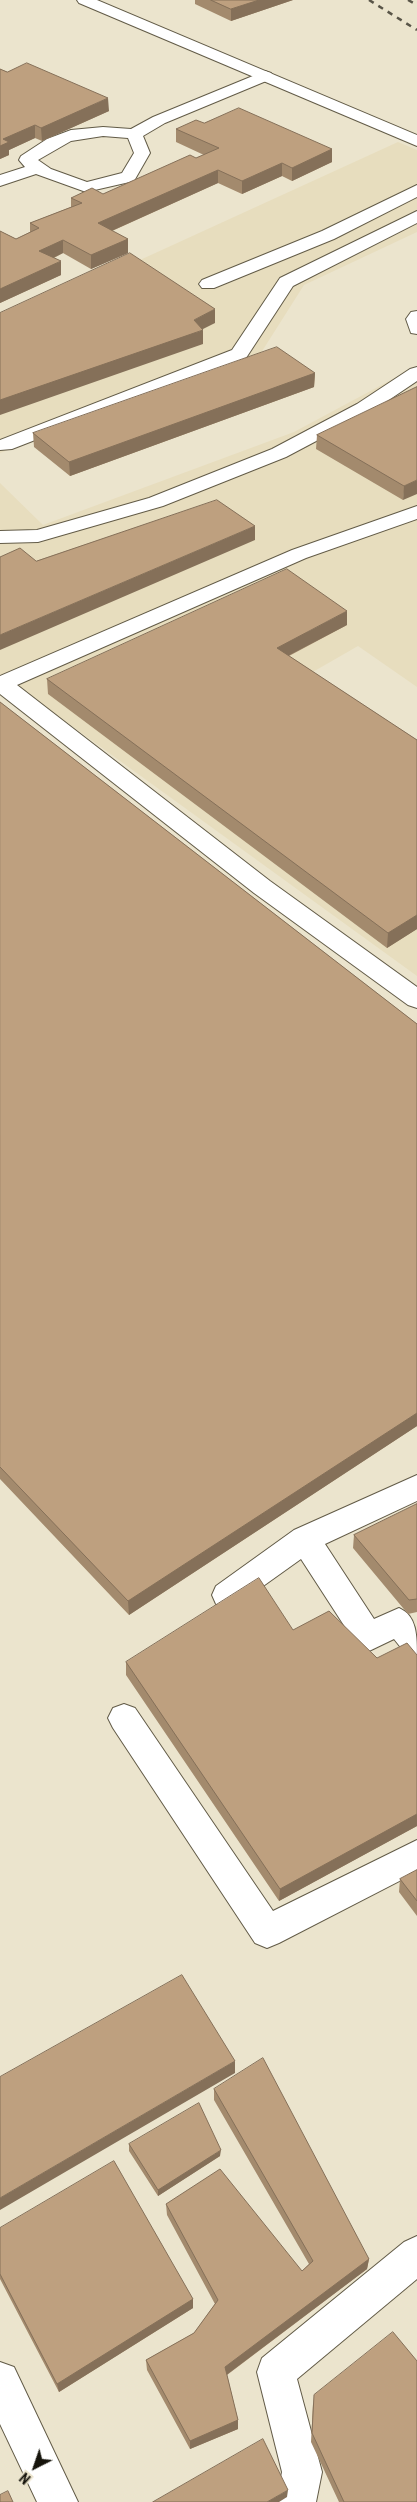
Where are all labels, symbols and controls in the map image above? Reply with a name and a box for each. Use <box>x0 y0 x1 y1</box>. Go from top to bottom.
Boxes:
north arrow <box>10 2442 60 2492</box>
text: N <box>17 2469 34 2487</box>

